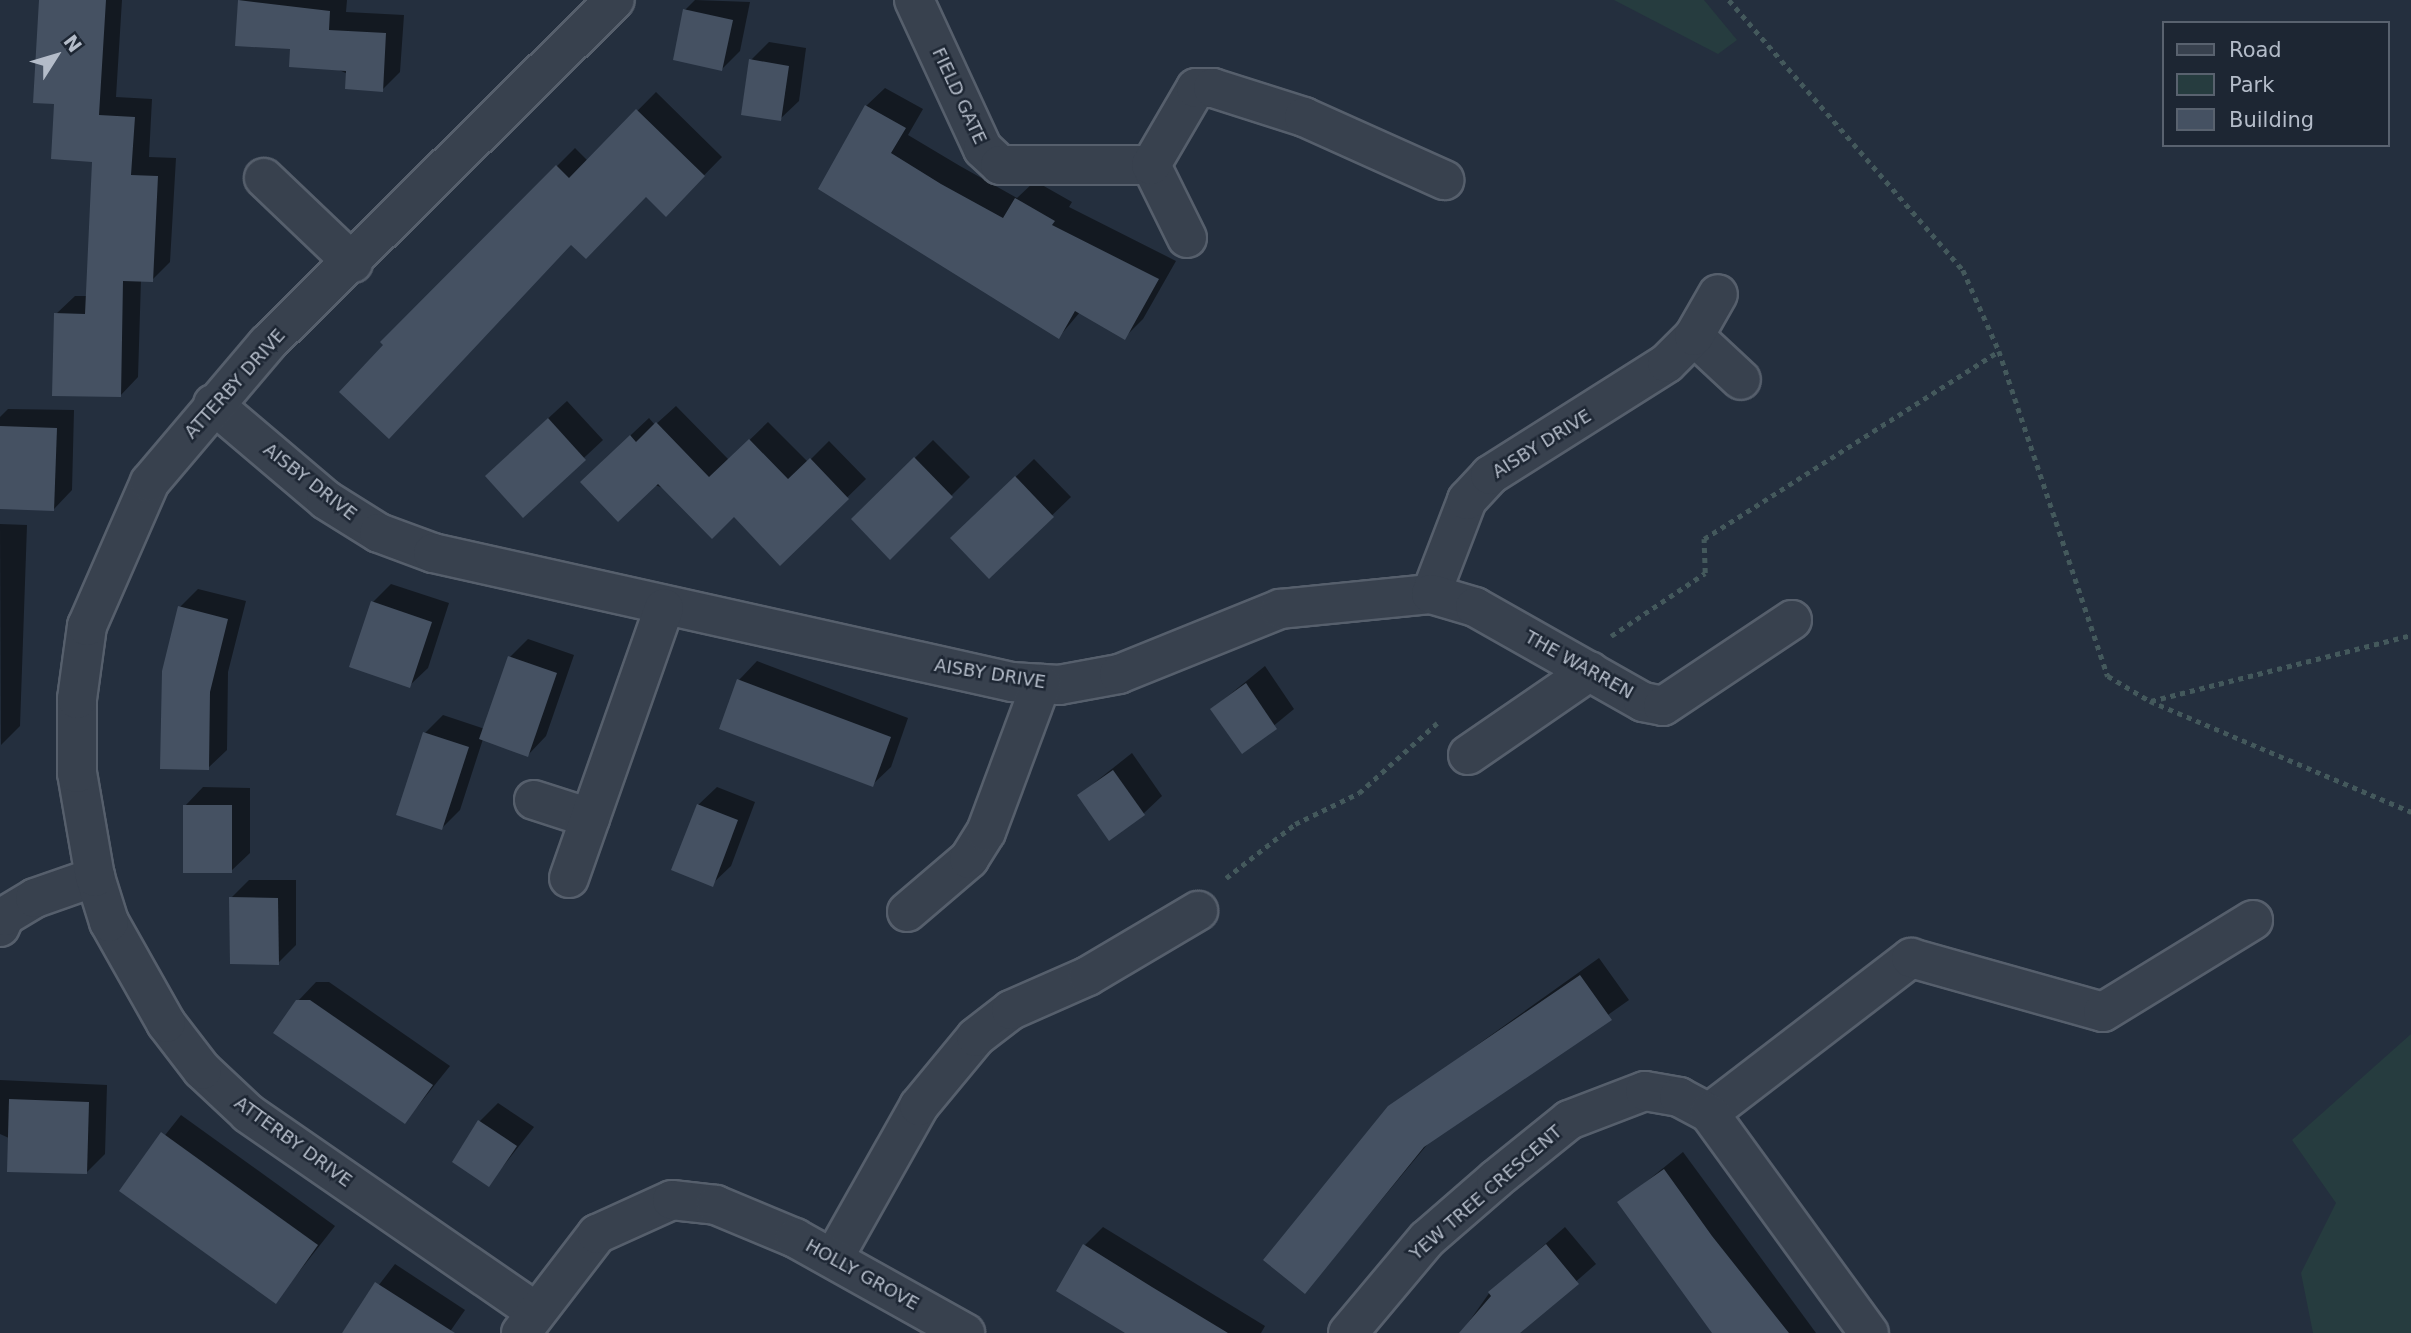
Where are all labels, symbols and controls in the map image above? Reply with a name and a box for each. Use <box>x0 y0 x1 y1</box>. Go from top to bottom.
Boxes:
north arrow <box>21 21 91 91</box>
legend <box>2162 21 2390 147</box>
text: N <box>59 30 86 56</box>
text: Road <box>2229 38 2282 62</box>
street label: FIELD GATE <box>927 44 991 148</box>
text: Park <box>2229 73 2274 97</box>
text: Building <box>2229 108 2314 132</box>
street label: ATTERBY DRIVE <box>180 325 290 443</box>
street label: AISBY DRIVE <box>1489 405 1595 483</box>
street label: AISBY DRIVE <box>259 439 361 525</box>
street label: THE WARREN <box>1521 626 1637 704</box>
street label: AISBY DRIVE <box>933 655 1047 693</box>
street label: ATTERBY DRIVE <box>230 1092 356 1192</box>
street label: YEW TREE CRESCENT <box>1406 1121 1566 1265</box>
street label: HOLLY GROVE <box>802 1235 922 1315</box>

